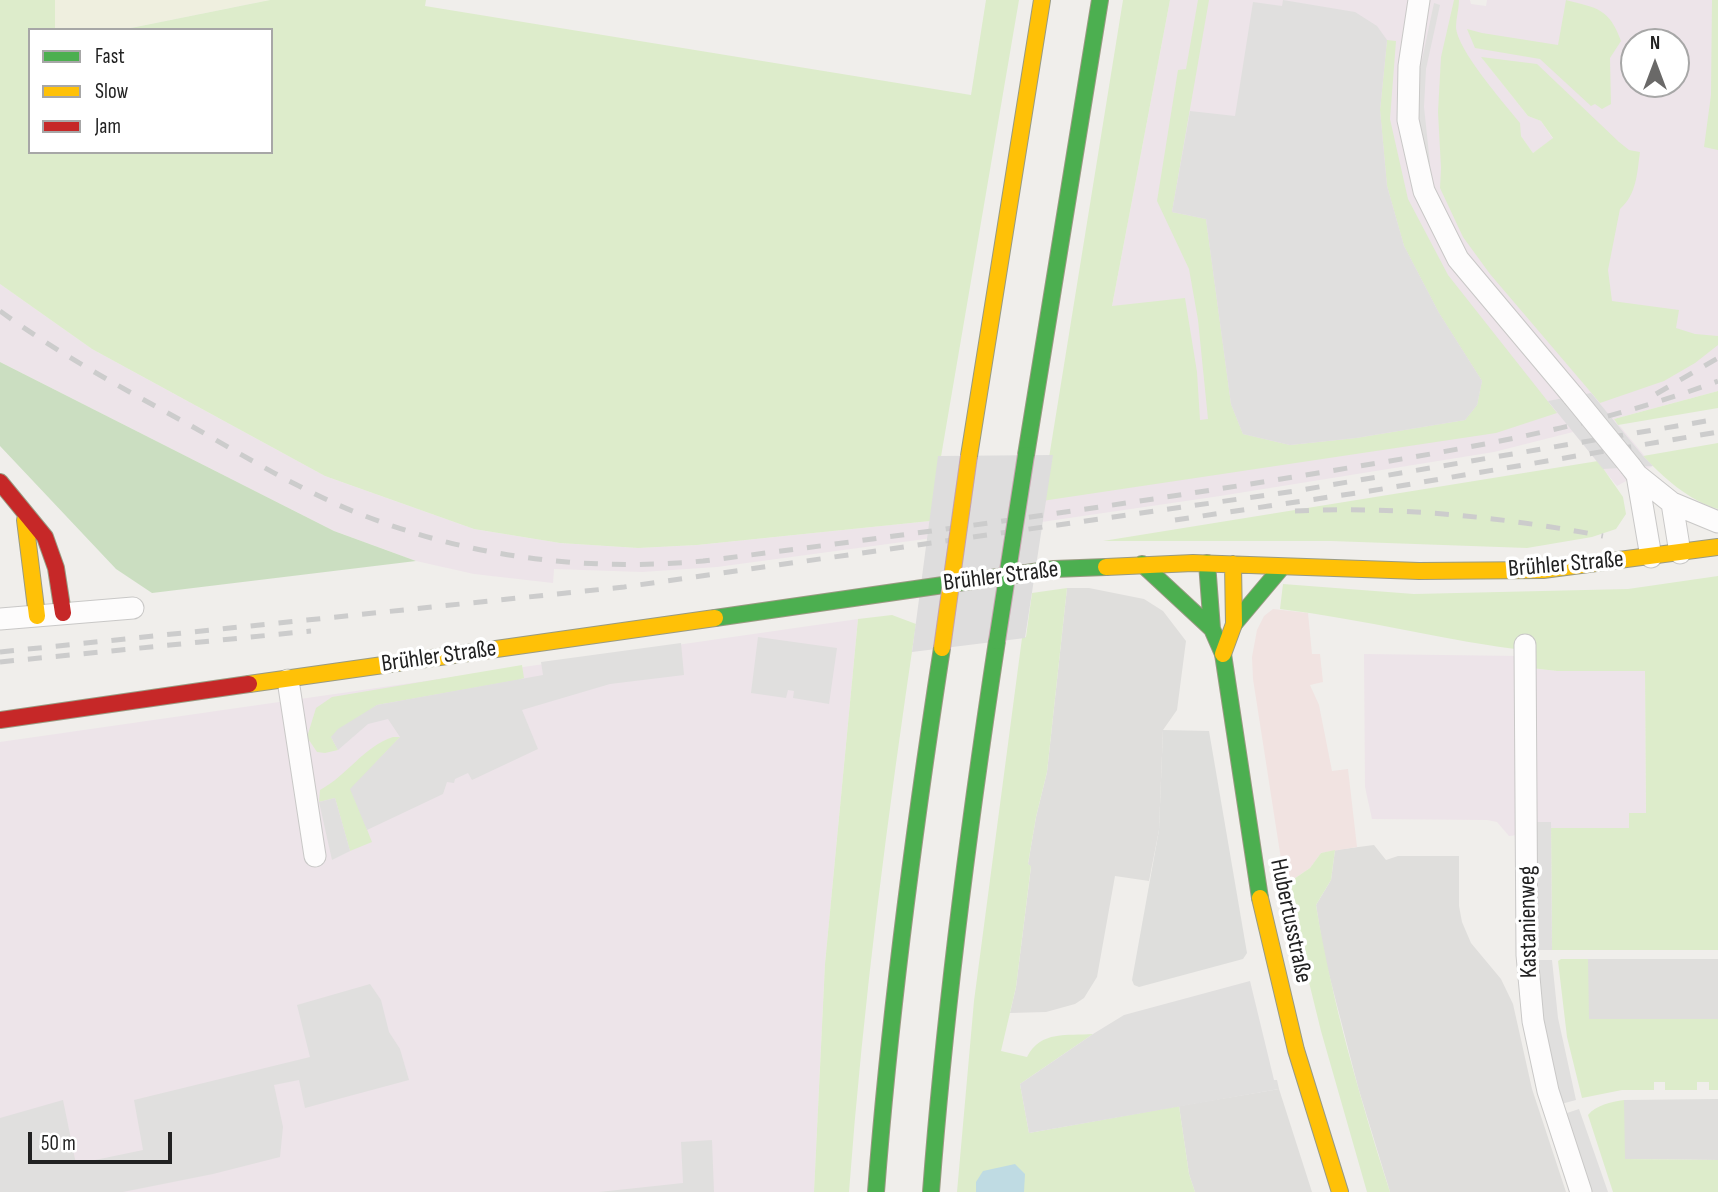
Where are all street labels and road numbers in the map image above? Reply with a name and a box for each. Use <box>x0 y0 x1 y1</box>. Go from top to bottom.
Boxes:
street label: Brühler Straße <box>1507 546 1625 584</box>
street label: Brühler Straße <box>942 556 1060 598</box>
street label: Brühler Straße <box>380 635 498 679</box>
street label: Hubertusstraße <box>1263 856 1317 986</box>
street label: Kastanienweg <box>1514 866 1544 978</box>

